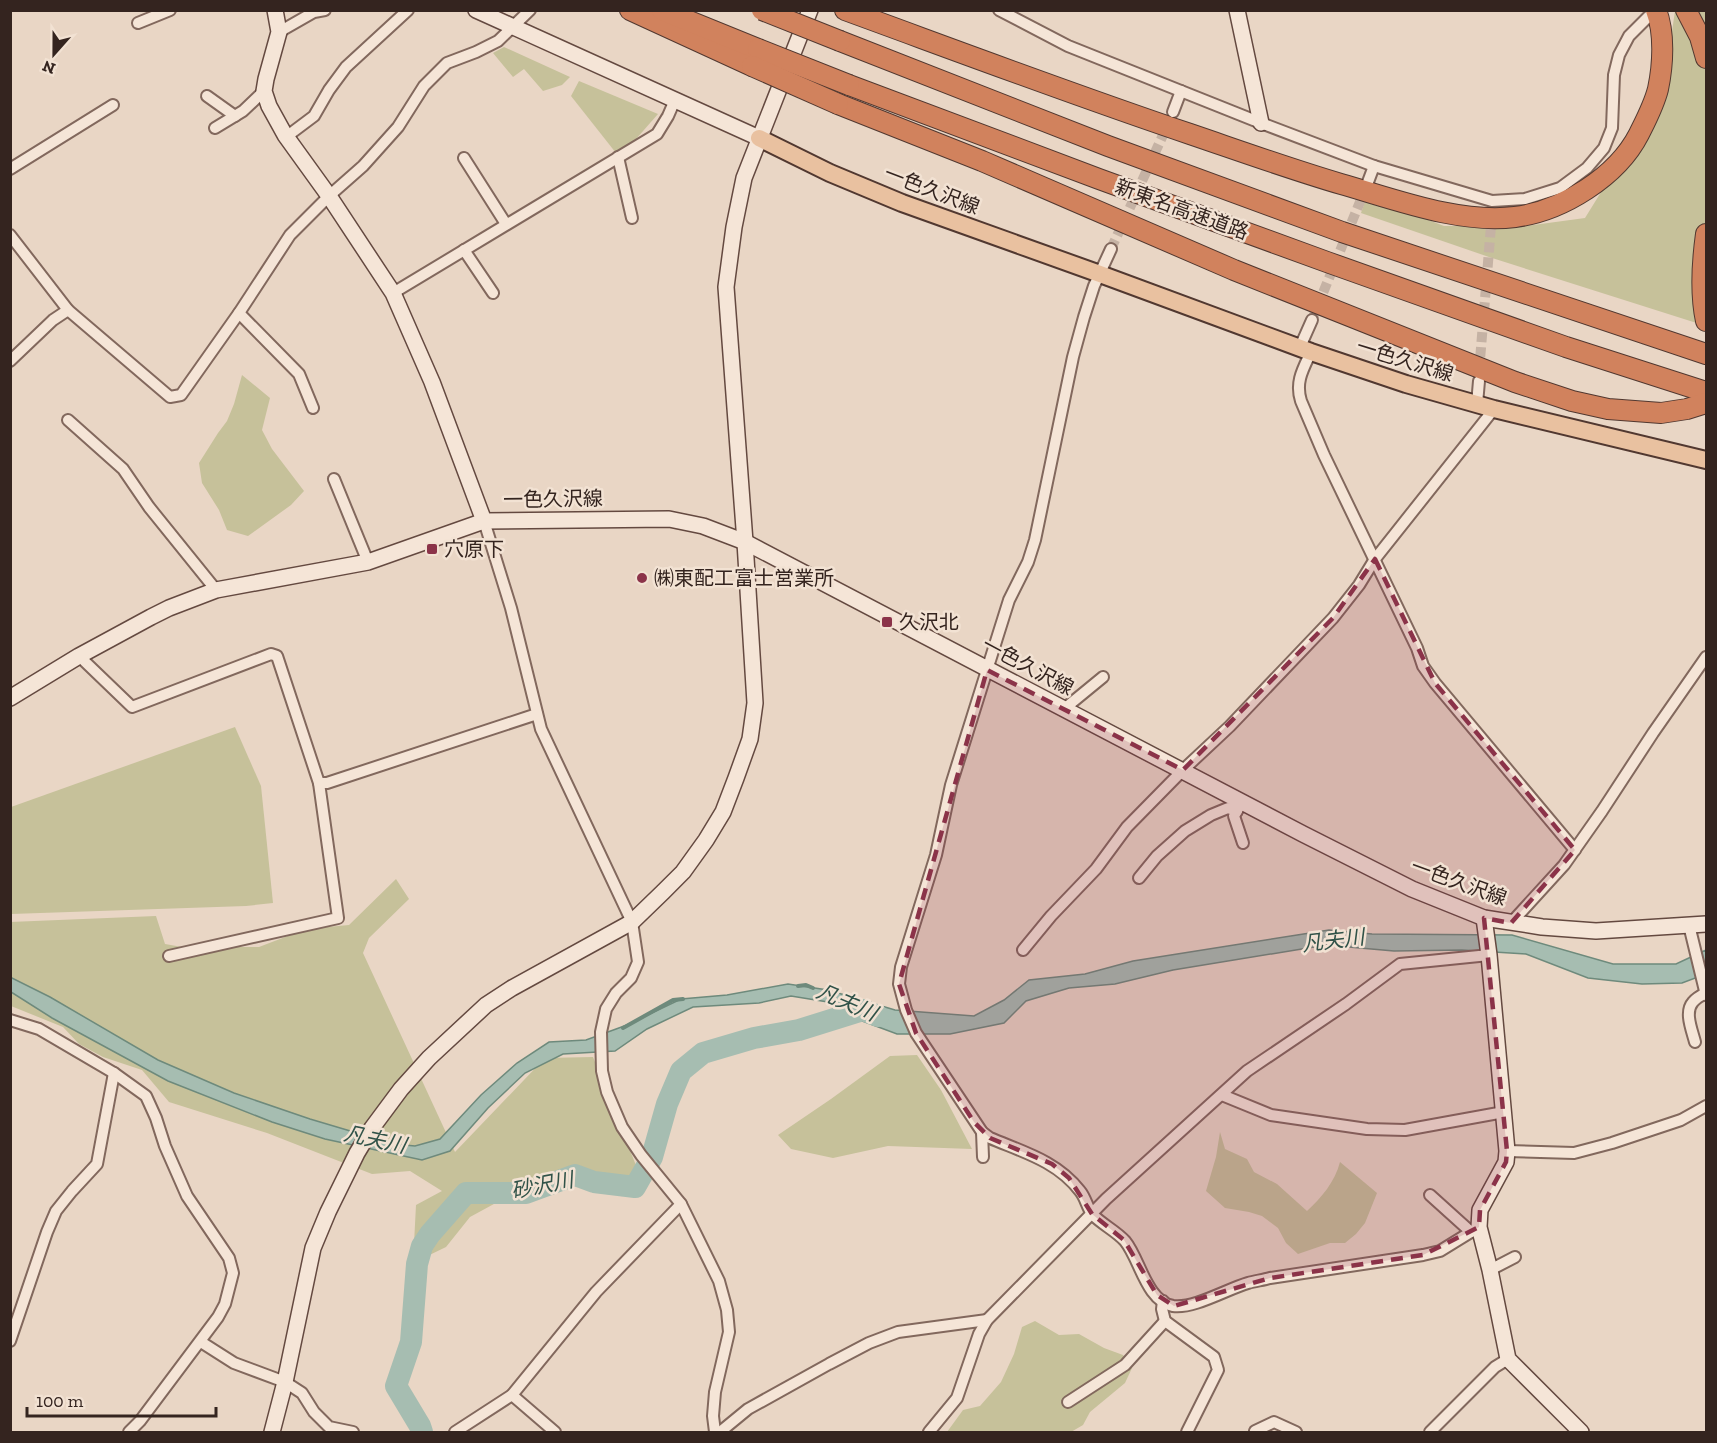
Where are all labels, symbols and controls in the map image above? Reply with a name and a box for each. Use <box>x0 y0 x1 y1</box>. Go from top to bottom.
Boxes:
north arrow <box>24 24 84 84</box>
text: N <box>40 56 58 79</box>
street label: 一色久沢線 <box>881 161 983 219</box>
street label: 新東名高速道路 <box>1112 174 1252 244</box>
street label: 一色久沢線 <box>1354 334 1456 386</box>
street label: 一色久沢線 <box>503 486 603 512</box>
place label: 穴原下 <box>444 537 504 561</box>
marker: 穴原下 <box>425 542 439 556</box>
place label: ㈱東配工富士営業所 <box>654 566 834 590</box>
marker: ㈱東配工富士営業所 <box>635 571 649 585</box>
place label: 久沢北 <box>899 610 959 634</box>
marker: 久沢北 <box>880 615 894 629</box>
street label: 一色久沢線 <box>978 632 1078 700</box>
street label: 一色久沢線 <box>1408 854 1510 910</box>
water label: 凡夫川 <box>1300 924 1368 956</box>
water label: 凡夫川 <box>813 978 883 1027</box>
water label: 凡夫川 <box>342 1120 410 1158</box>
water label: 砂沢川 <box>509 1166 577 1203</box>
scale bar <box>27 1380 216 1418</box>
text: 100 m <box>36 1390 84 1412</box>

